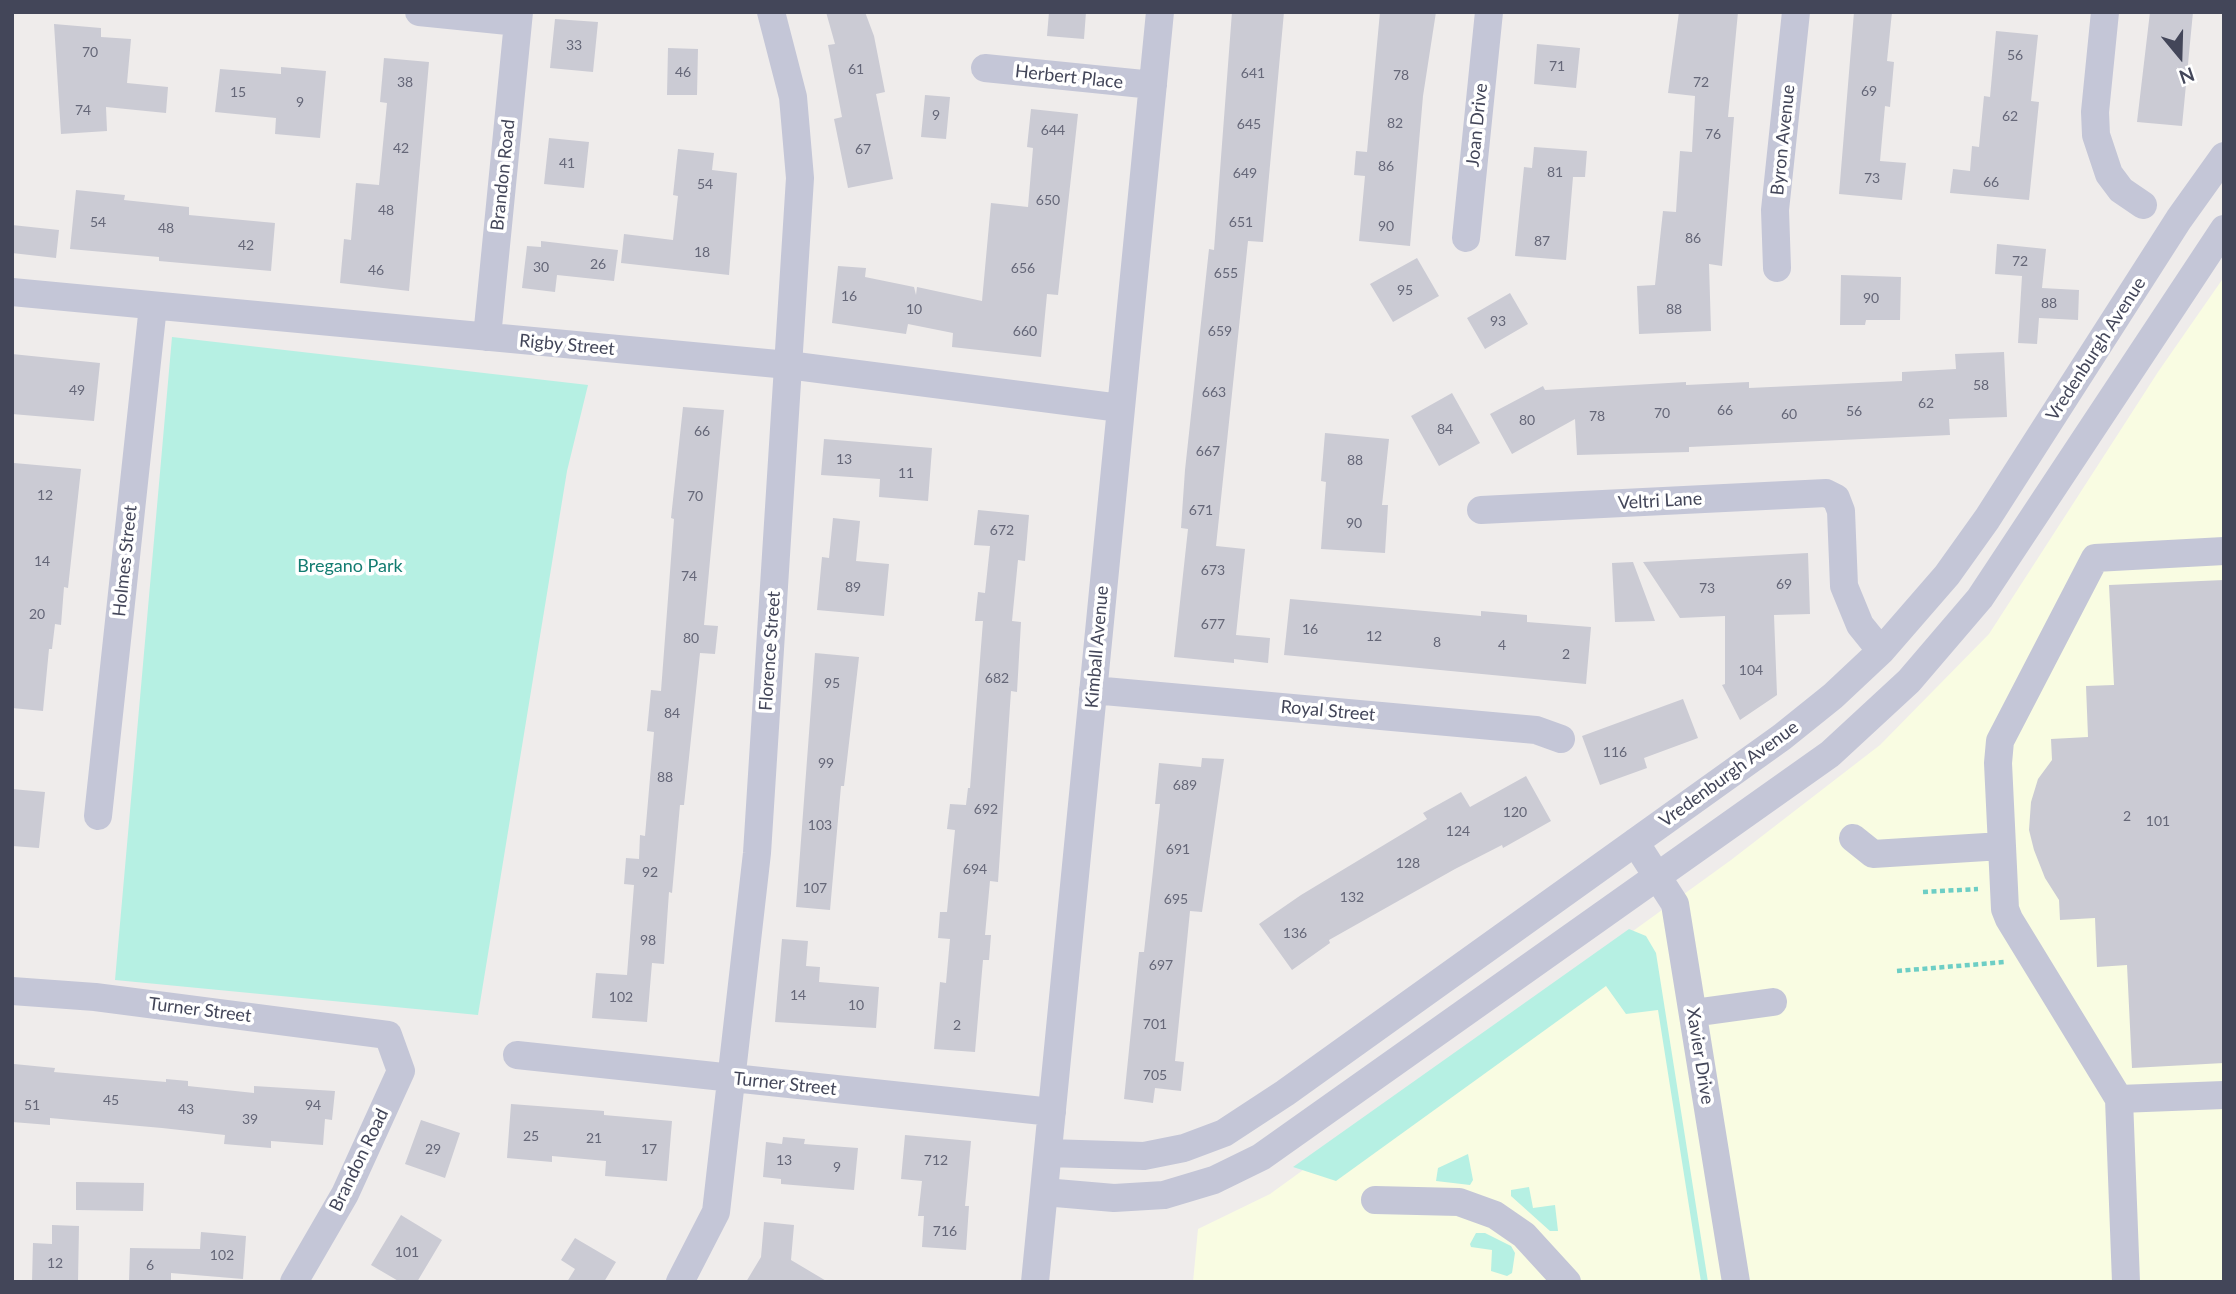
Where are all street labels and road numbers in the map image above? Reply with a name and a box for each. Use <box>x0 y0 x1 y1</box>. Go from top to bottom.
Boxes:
street label: Herbert Place <box>1014 61 1124 93</box>
street label: Joan Drive <box>1462 82 1492 168</box>
street label: Byron Avenue <box>1766 84 1800 196</box>
street label: Brandon Road <box>486 118 520 232</box>
street label: Vredenburgh Avenue <box>2042 273 2150 425</box>
street label: Rigby Street <box>518 330 616 360</box>
street label: Veltri Lane <box>1617 488 1703 514</box>
street label: Holmes Street <box>108 504 142 618</box>
street label: Kimball Avenue <box>1081 585 1113 709</box>
street label: Florence Street <box>755 590 785 712</box>
street label: Royal Street <box>1280 696 1376 726</box>
street label: Vredenburgh Avenue <box>1655 716 1803 832</box>
street label: Turner Street <box>147 993 253 1027</box>
street label: Xavier Drive <box>1682 1006 1718 1106</box>
street label: Turner Street <box>732 1068 838 1100</box>
street label: Brandon Road <box>325 1105 393 1215</box>

